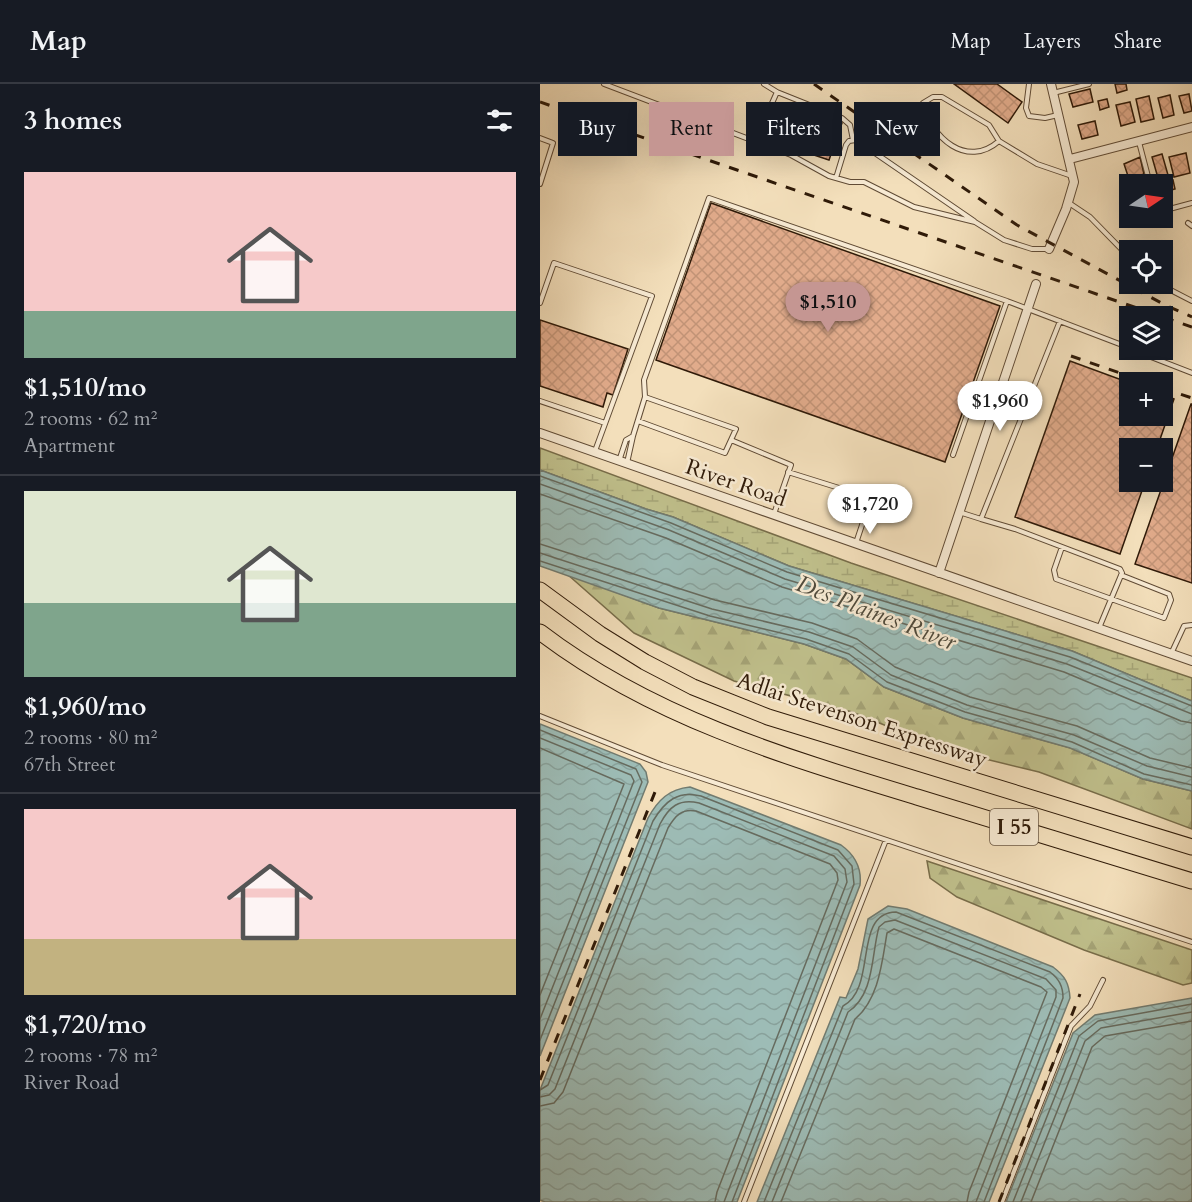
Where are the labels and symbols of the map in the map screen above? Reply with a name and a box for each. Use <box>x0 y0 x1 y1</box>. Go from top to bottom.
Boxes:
north arrow <box>1119 174 1173 228</box>
pin: $1,510 <box>779 282 877 333</box>
pin: $1,960 <box>951 381 1049 432</box>
street label: River Road <box>682 452 791 514</box>
pin: $1,720 <box>821 484 919 535</box>
water label: Des Plaines River <box>791 567 962 659</box>
street label: Adlai Stevenson Expressway <box>733 665 991 775</box>
road number: I 55 <box>990 809 1038 845</box>

